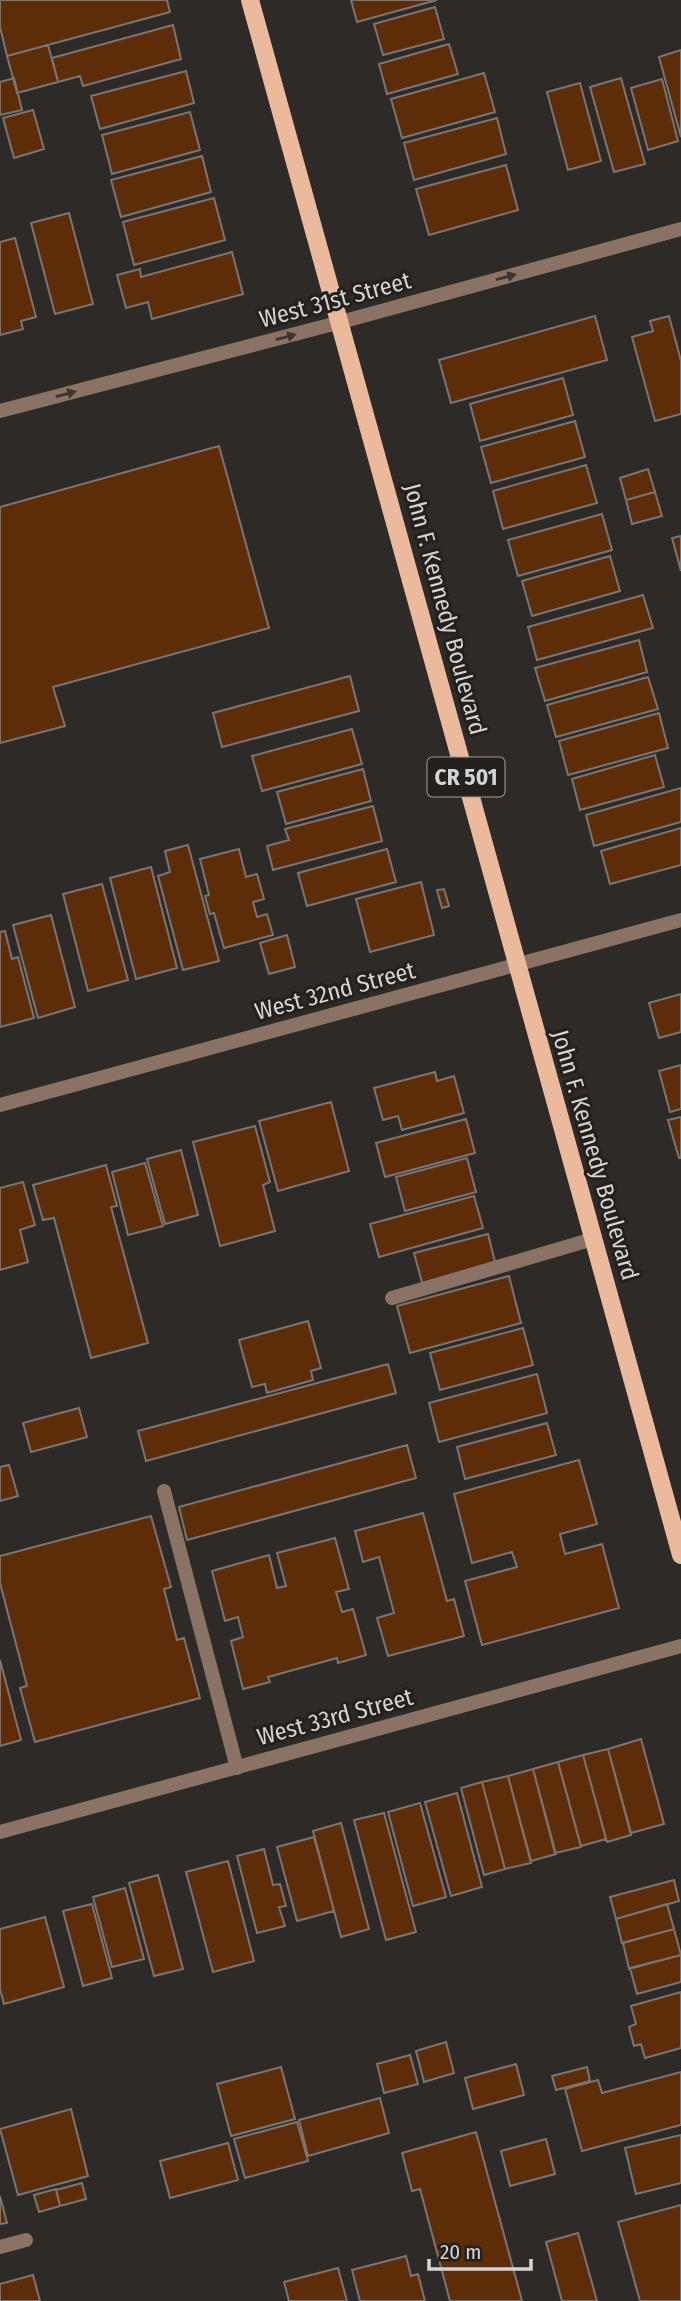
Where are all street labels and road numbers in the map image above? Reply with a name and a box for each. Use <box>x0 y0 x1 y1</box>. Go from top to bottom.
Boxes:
street label: West 31st Street <box>256 266 414 334</box>
street label: John F. Kennedy Boulevard <box>398 480 492 738</box>
road number: CR 501 <box>428 758 504 796</box>
street label: West 32nd Street <box>252 956 418 1026</box>
street label: John F. Kennedy Boulevard <box>546 1027 644 1283</box>
street label: West 33rd Street <box>254 1683 416 1751</box>

